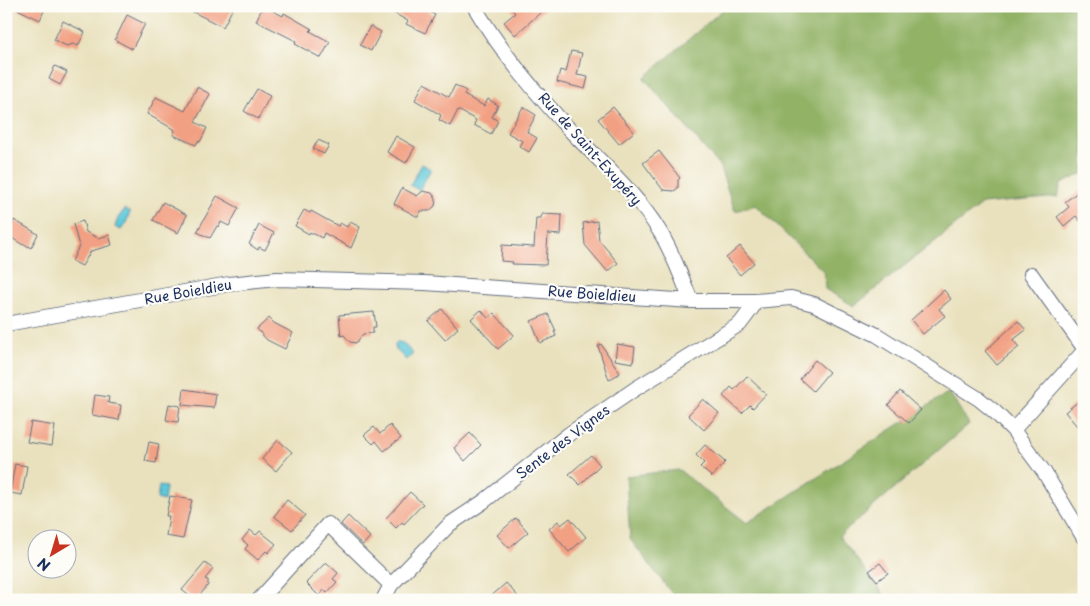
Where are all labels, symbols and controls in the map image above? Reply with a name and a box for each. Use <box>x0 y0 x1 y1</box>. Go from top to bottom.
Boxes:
street label: Rue de Saint-Exupéry <box>534 88 647 210</box>
street label: Rue Boieldieu <box>142 273 233 310</box>
street label: Rue Boieldieu <box>547 280 637 307</box>
street label: Sente des Vignes <box>511 399 614 484</box>
north arrow <box>28 528 78 578</box>
text: N <box>33 553 55 576</box>

